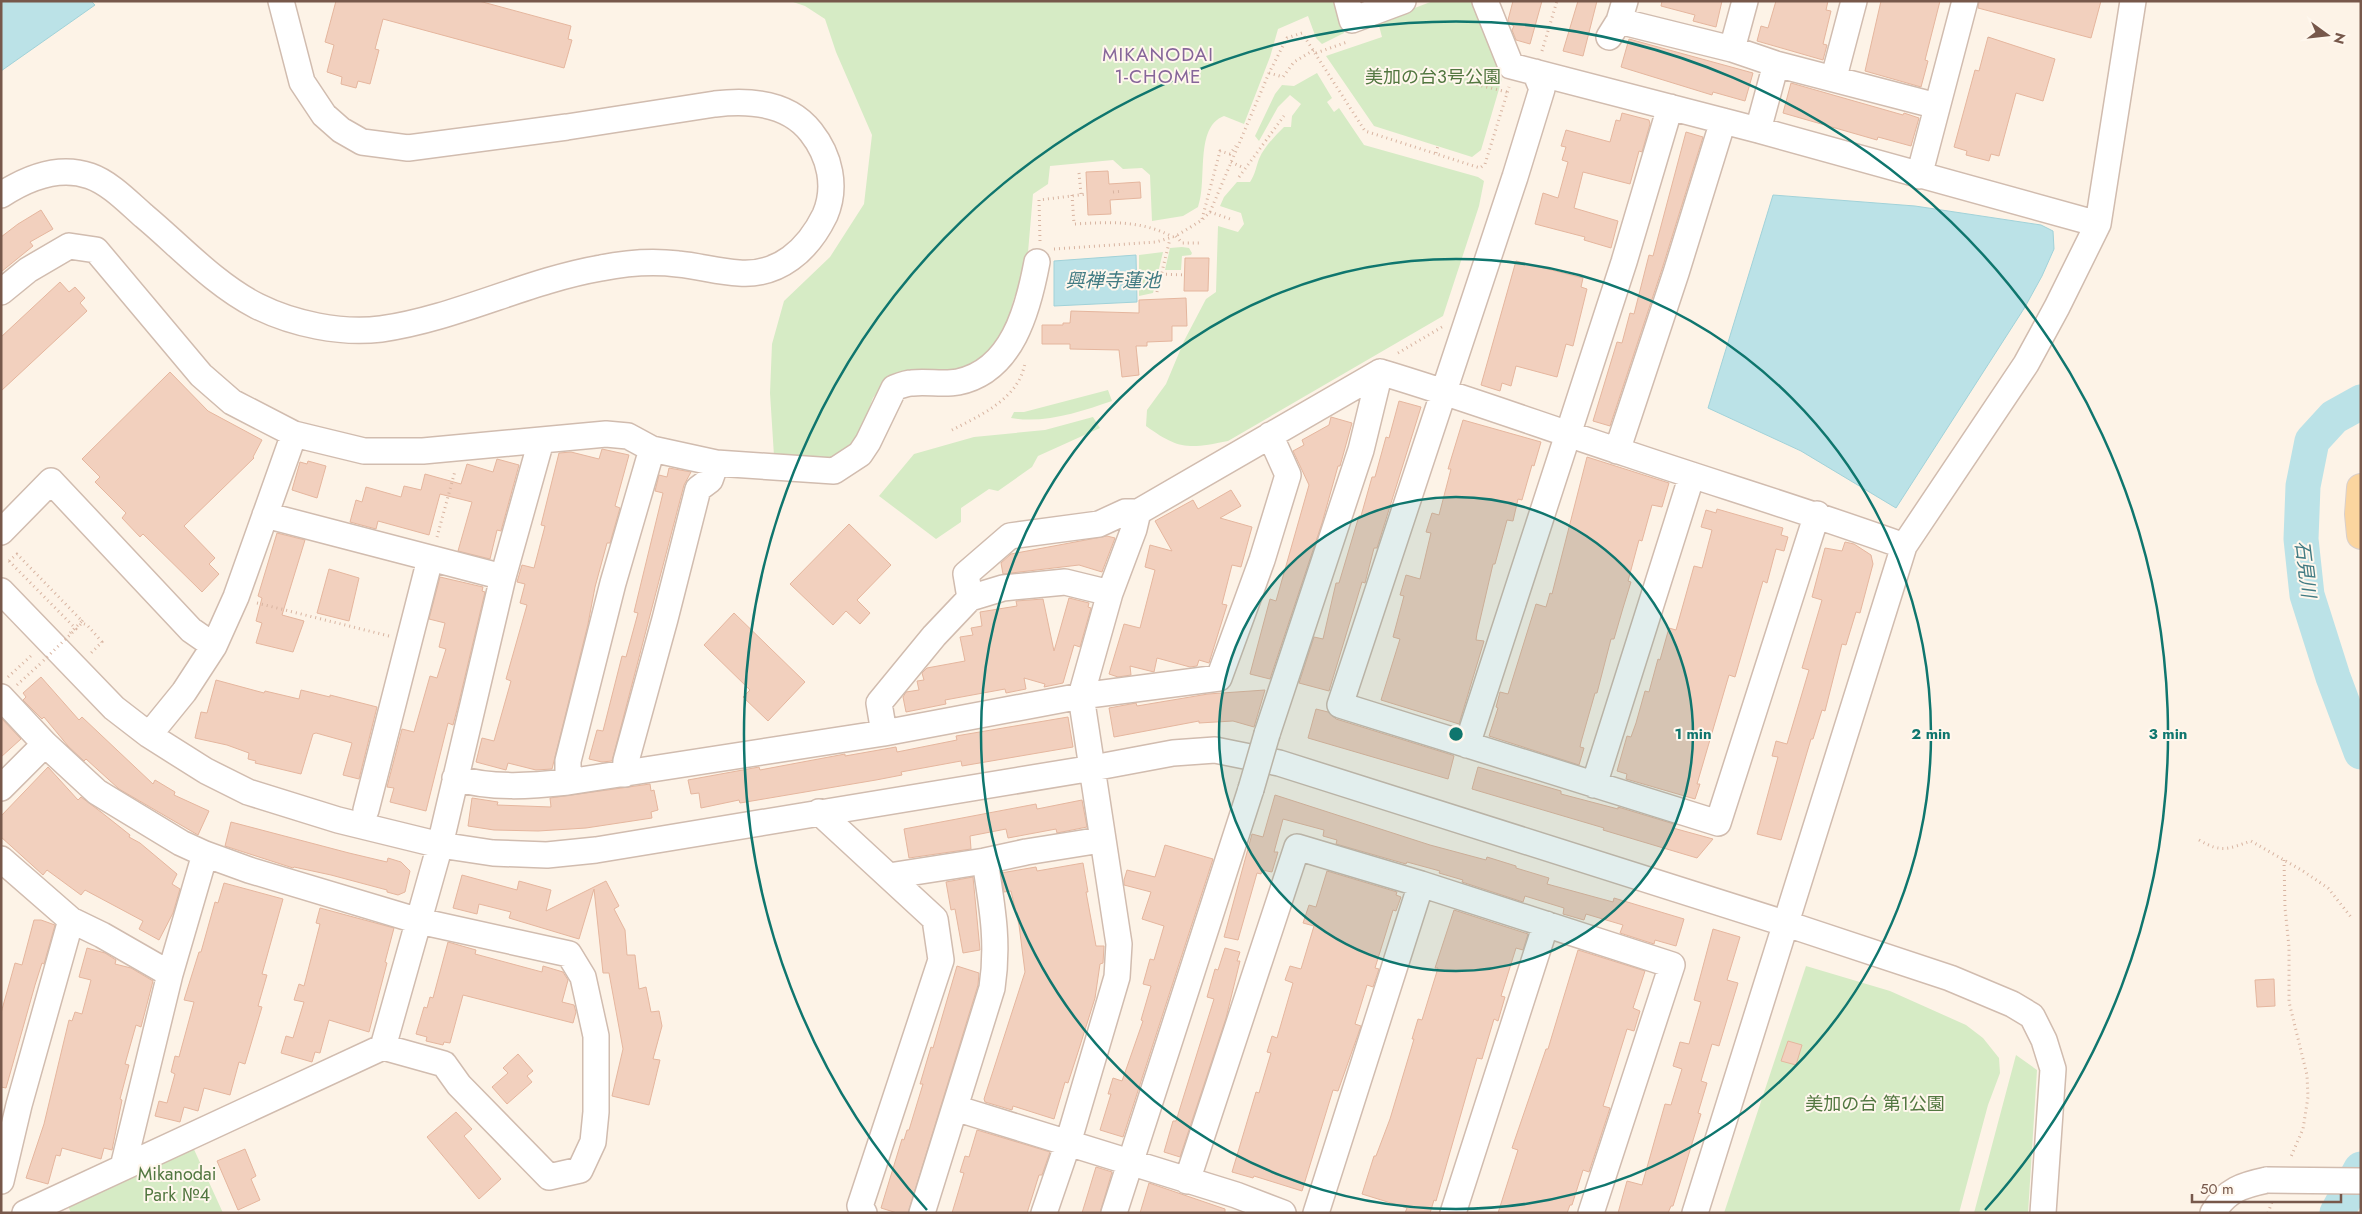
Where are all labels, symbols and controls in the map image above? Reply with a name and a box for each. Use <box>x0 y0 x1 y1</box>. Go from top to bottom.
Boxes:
north arrow <box>2302 10 2352 60</box>
text: N <box>2328 30 2351 46</box>
district label: MIKANODAI 1-CHOME <box>1102 41 1214 90</box>
park label: 美加の台3号公園 <box>1365 64 1501 90</box>
water label: 興禅寺蓮池 <box>1065 267 1162 294</box>
water label: 石見川 <box>2289 539 2323 601</box>
text: 1 min <box>1674 723 1712 745</box>
text: 2 min <box>1911 723 1951 745</box>
text: 3 min <box>2149 723 2187 745</box>
centre of rings <box>1447 725 1465 743</box>
park label: 美加の台 第1公園 <box>1805 1091 1945 1117</box>
park label: Mikanodai Park №4 <box>138 1161 216 1208</box>
scale bar <box>2192 1172 2341 1204</box>
text: 50 m <box>2200 1178 2234 1200</box>

